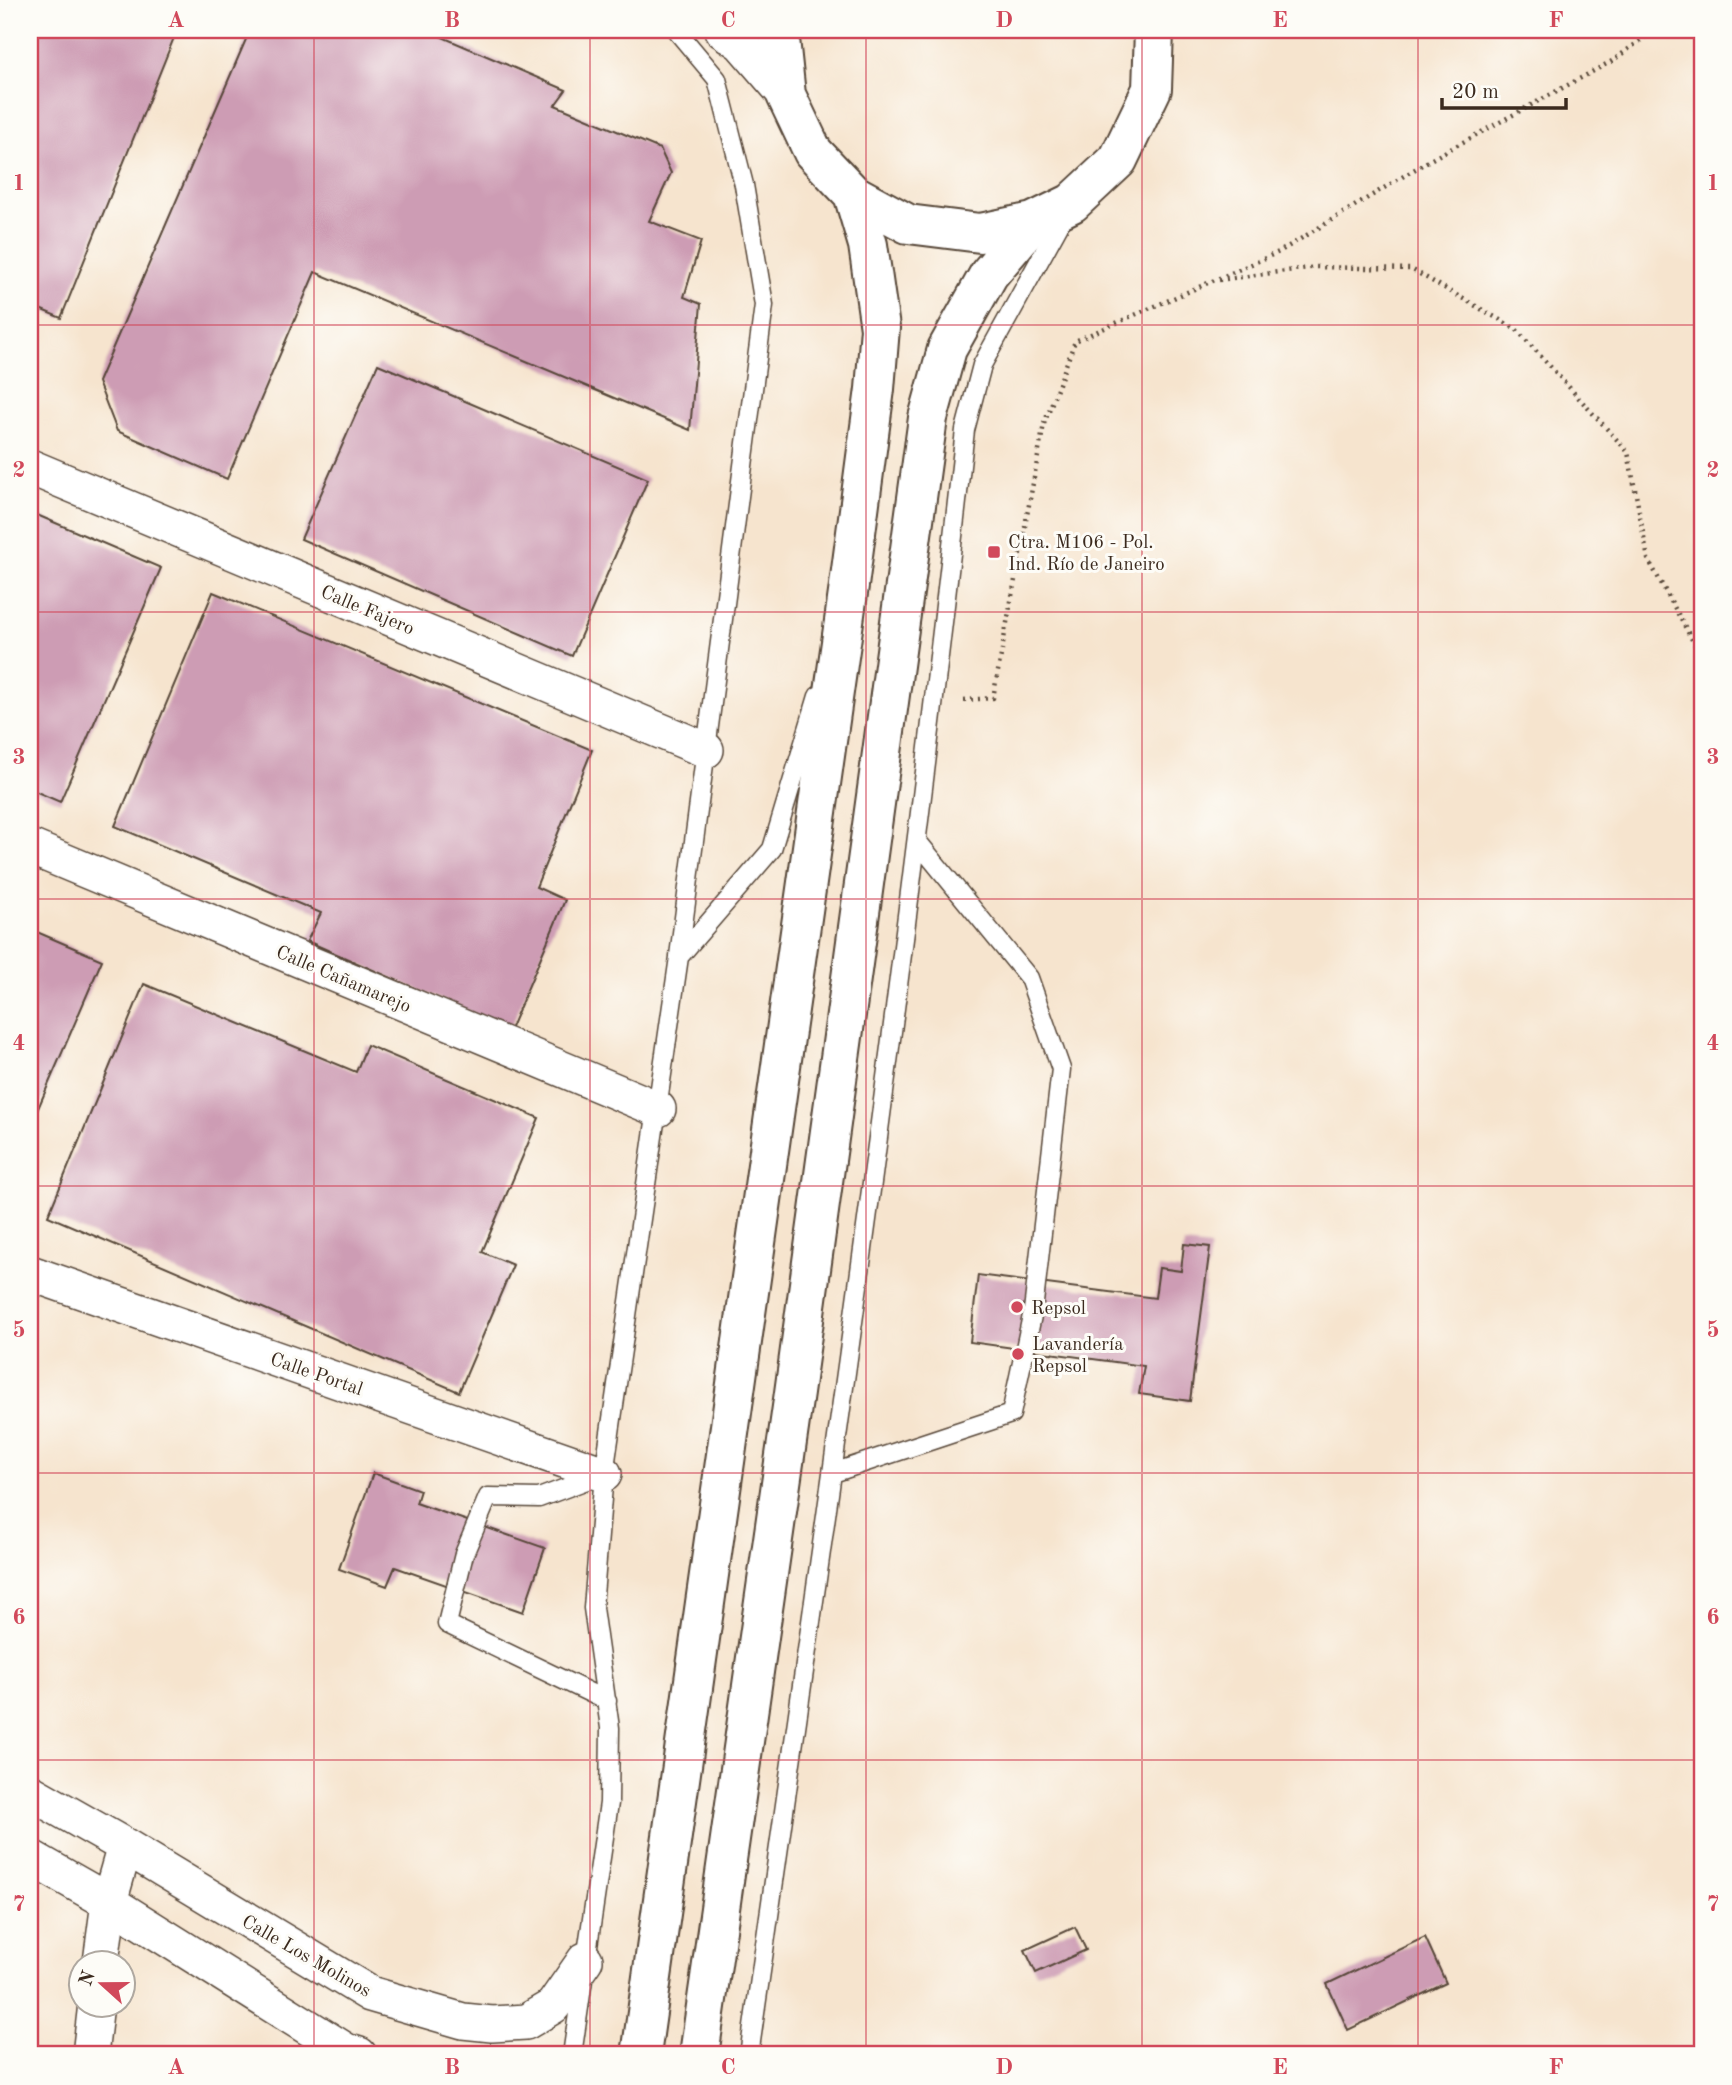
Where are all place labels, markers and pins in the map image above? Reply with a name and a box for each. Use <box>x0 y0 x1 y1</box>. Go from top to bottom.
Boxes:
place label: Ctra. M106 - Pol. Ind. Río de Janeiro <box>1008 534 1165 575</box>
marker: Ctra. M106 - Pol. Ind. Río de Janeiro <box>986 544 1002 560</box>
marker: Repsol <box>1009 1299 1025 1315</box>
place label: Repsol <box>1031 1300 1086 1319</box>
place label: Lavandería Repsol <box>1032 1336 1124 1377</box>
marker: Lavandería Repsol <box>1010 1346 1026 1362</box>

